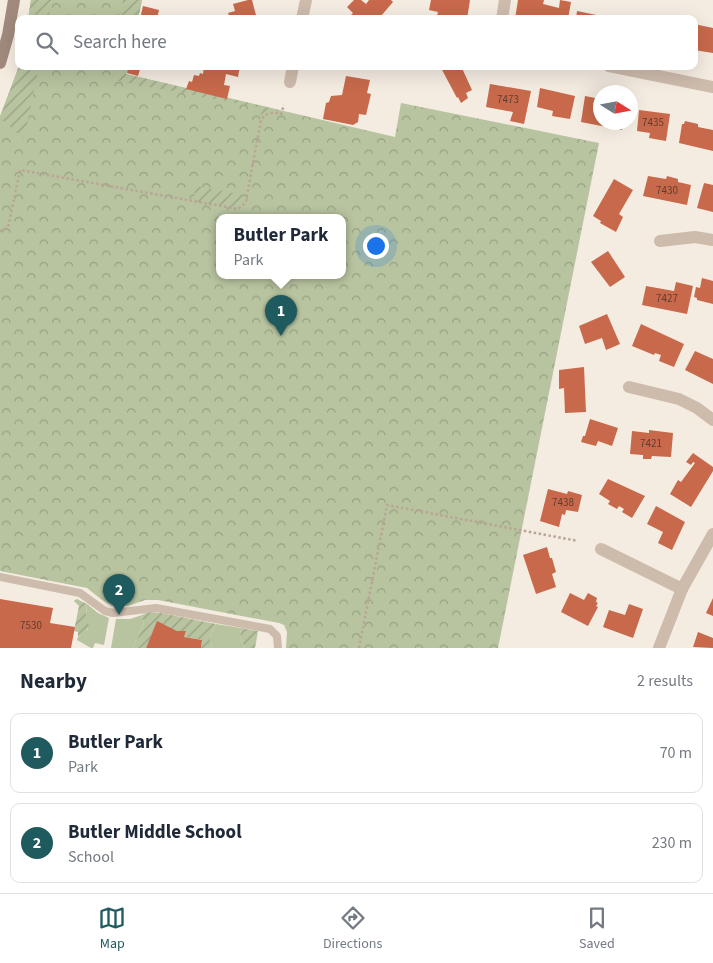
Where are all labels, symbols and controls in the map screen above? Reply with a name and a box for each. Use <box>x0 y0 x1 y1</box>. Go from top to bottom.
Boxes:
search box <box>15 15 698 70</box>
icon: search <box>33 29 61 57</box>
text: Search here <box>73 29 167 56</box>
north arrow <box>593 85 638 130</box>
house number: 7473 <box>497 92 519 107</box>
house number: 7435 <box>642 115 664 130</box>
house number: 7430 <box>656 183 678 198</box>
popup <box>216 214 346 279</box>
text: Butler Park <box>234 222 328 249</box>
your location <box>363 233 389 259</box>
text: Park <box>234 249 263 271</box>
house number: 7427 <box>656 291 678 306</box>
pin: 1 <box>265 295 297 336</box>
house number: 7421 <box>640 436 662 451</box>
house number: 7438 <box>552 495 574 510</box>
pin: 2 <box>103 574 135 615</box>
house number: 7530 <box>20 618 42 633</box>
text: Nearby <box>20 666 87 696</box>
text: 2 results <box>637 670 693 692</box>
text: Butler Park <box>68 729 163 756</box>
text: 1 <box>33 742 41 764</box>
text: 70 m <box>660 742 692 764</box>
text: Park <box>68 756 98 778</box>
text: Butler Middle School <box>68 819 242 846</box>
text: 2 <box>33 832 41 854</box>
text: 230 m <box>652 832 692 854</box>
text: School <box>68 846 114 868</box>
tab: Map <box>98 904 126 954</box>
tab: Directions <box>323 904 382 954</box>
tab: Saved <box>579 904 615 954</box>

